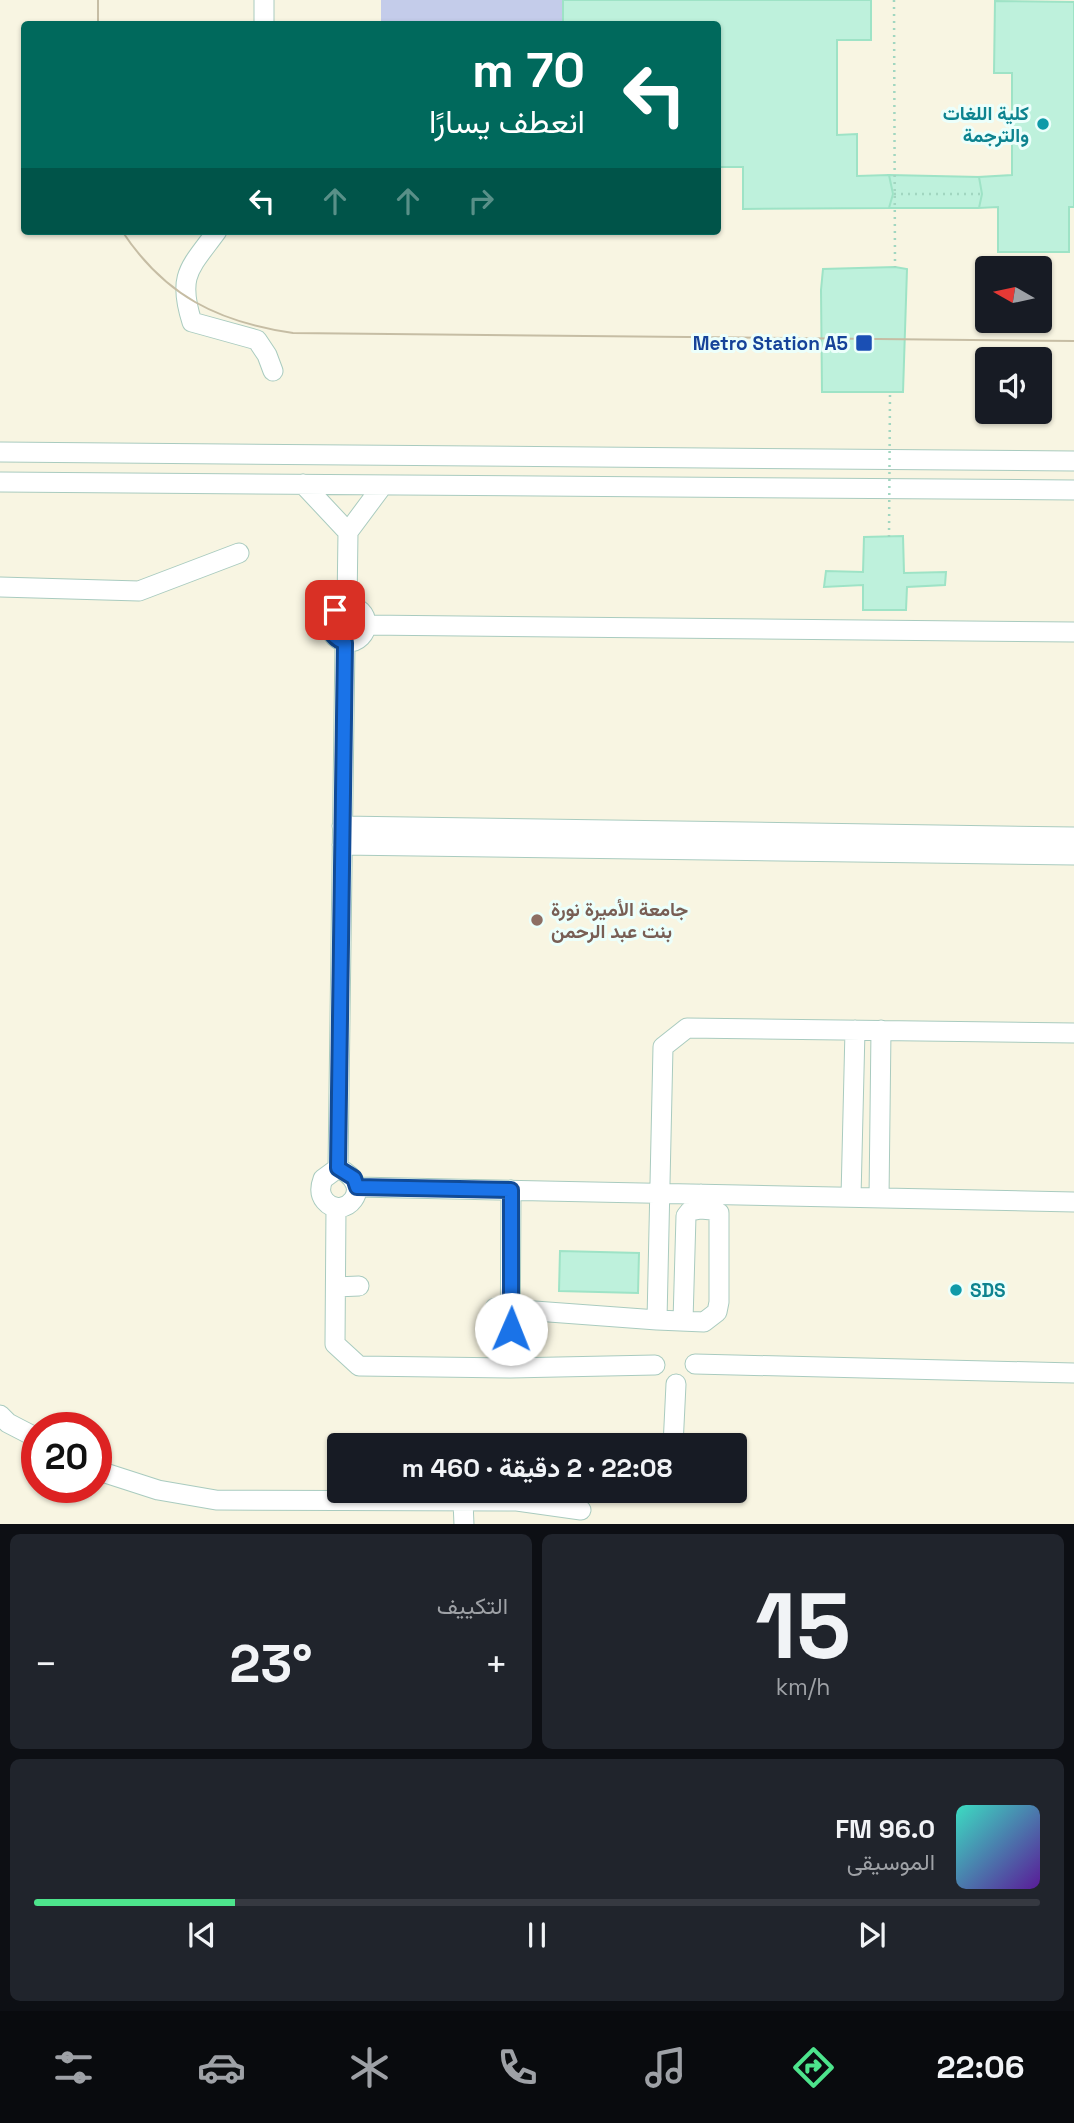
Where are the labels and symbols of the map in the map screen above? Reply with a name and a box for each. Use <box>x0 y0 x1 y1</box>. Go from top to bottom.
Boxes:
place label: كلية اللغات والترجمة <box>943 101 1029 148</box>
marker: كلية اللغات والترجمة <box>1035 116 1051 132</box>
north arrow <box>975 256 1052 332</box>
place label: Metro Station A5 <box>693 331 848 356</box>
marker: Metro Station A5 <box>854 333 874 353</box>
pin <box>305 580 365 640</box>
place label: جامعة الأميرة نورة بنت عبد الرحمن <box>551 897 688 944</box>
marker: جامعة الأميرة نورة بنت عبد الرحمن <box>529 912 545 928</box>
place label: SDS <box>970 1278 1006 1303</box>
marker: SDS <box>948 1282 964 1298</box>
position arrow <box>474 1292 548 1366</box>
speed limit sign: 20 <box>21 1412 112 1503</box>

